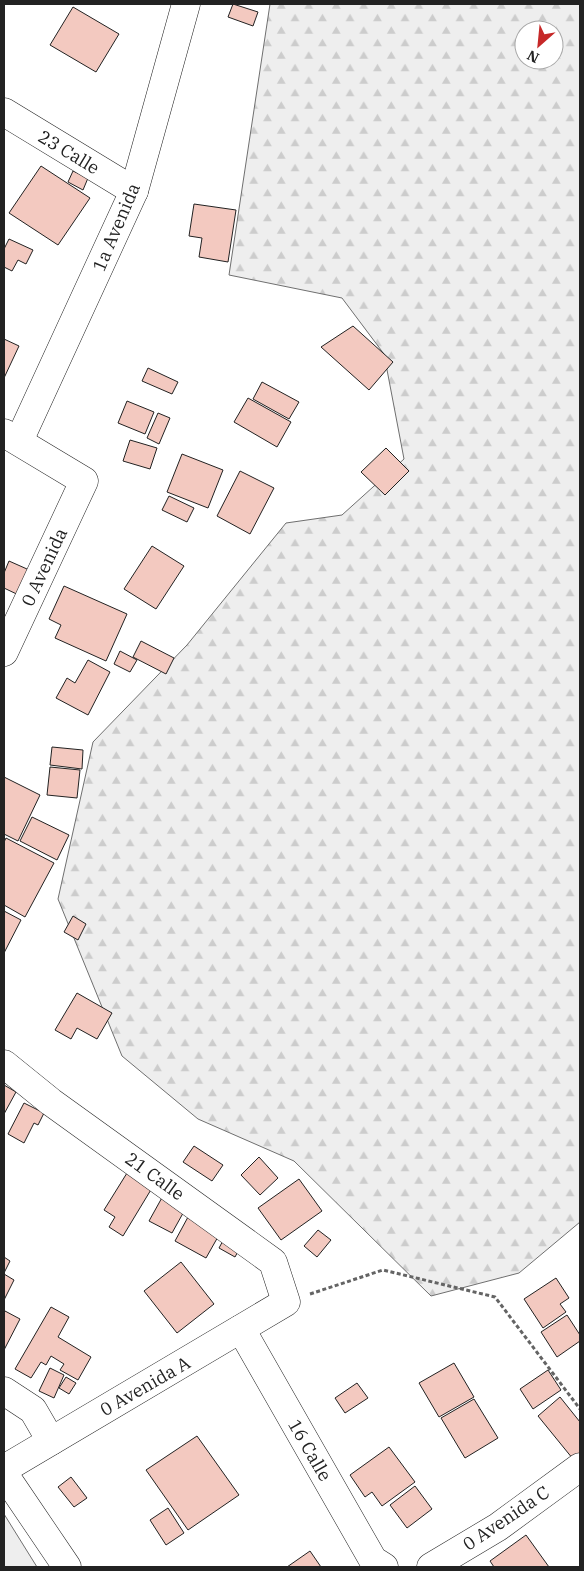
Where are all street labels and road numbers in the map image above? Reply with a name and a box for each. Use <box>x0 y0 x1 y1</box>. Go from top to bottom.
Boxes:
street label: 23 Calle <box>34 125 104 179</box>
street label: 1a Avenida <box>87 179 145 275</box>
street label: 0 Avenida <box>16 524 72 610</box>
street label: 21 Calle <box>121 1147 189 1205</box>
street label: 0 Avenida A <box>96 1351 195 1421</box>
street label: 16 Calle <box>283 1415 337 1485</box>
street label: 0 Avenida C <box>458 1481 554 1555</box>

